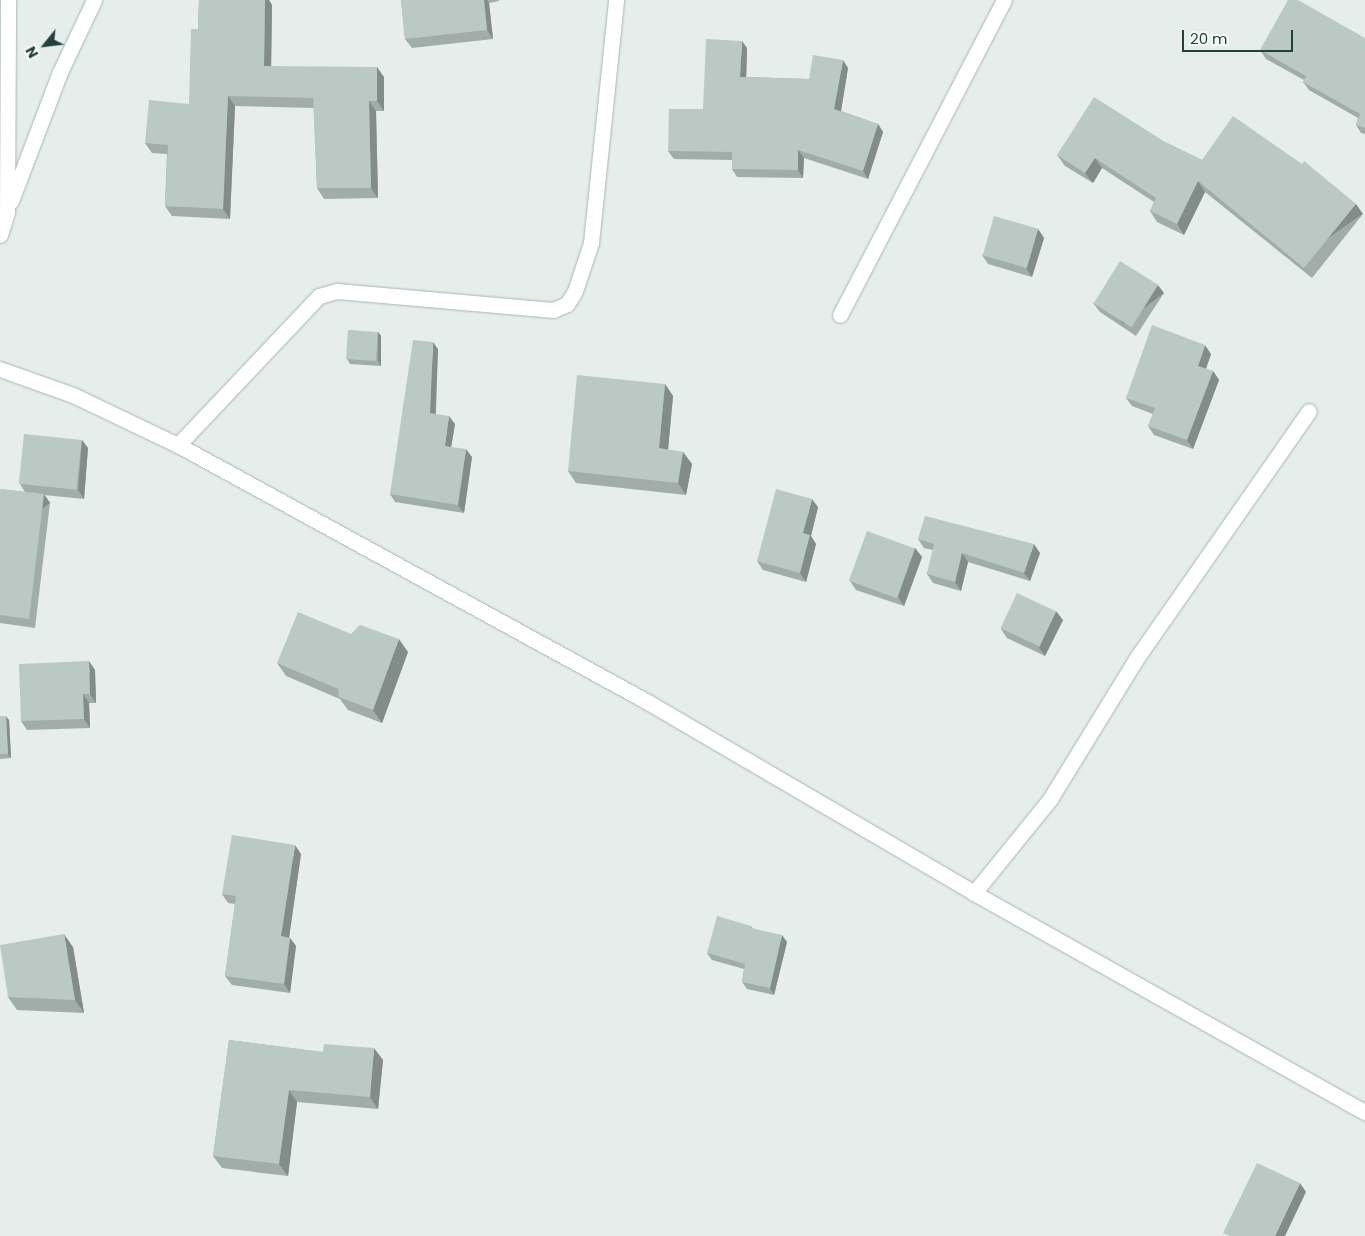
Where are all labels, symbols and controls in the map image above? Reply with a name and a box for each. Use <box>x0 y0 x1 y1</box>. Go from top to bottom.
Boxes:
north arrow <box>20 20 70 70</box>
scale bar <box>1185 20 1296 52</box>
text: 20 m <box>1190 28 1228 49</box>
text: N <box>21 43 43 62</box>

